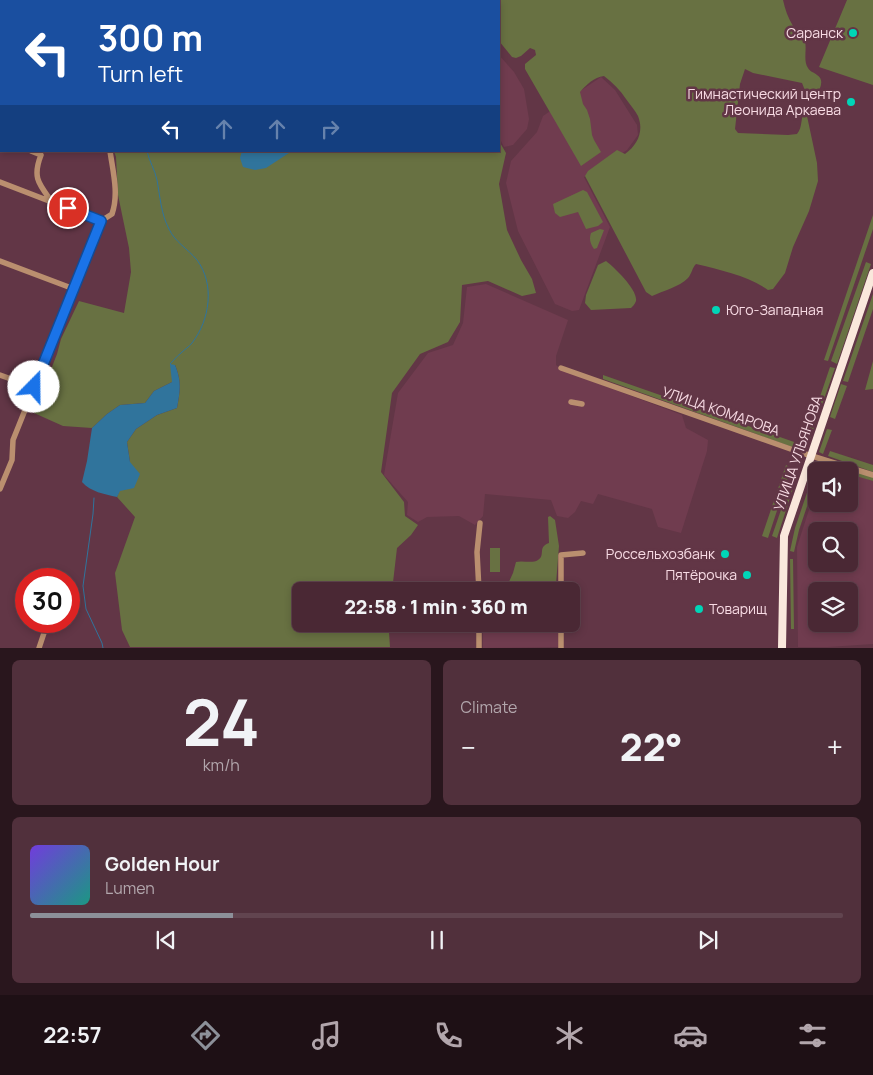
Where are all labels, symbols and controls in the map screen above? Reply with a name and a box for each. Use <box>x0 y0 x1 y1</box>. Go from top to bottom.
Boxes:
text: 300 m <box>98 14 203 62</box>
icon: left <box>15 20 80 85</box>
place label: Саранск <box>786 23 844 42</box>
marker: Саранск <box>847 27 859 39</box>
text: Turn left <box>98 59 183 89</box>
place label: Гимнастический центр Леонида Аркаева <box>688 84 841 119</box>
marker: Гимнастический центр Леонида Аркаева <box>845 96 857 108</box>
icon: left <box>157 115 185 143</box>
icon: ahead <box>210 115 238 143</box>
icon: ahead <box>263 115 291 143</box>
icon: right <box>316 115 344 143</box>
pin <box>47 187 89 229</box>
icon: arrive <box>54 194 82 222</box>
place label: Юго-Западная <box>726 300 823 319</box>
marker: Юго-Западная <box>710 304 722 316</box>
position arrow <box>7 360 59 412</box>
street label: УЛИЦА КОМАРОВА <box>660 381 783 440</box>
street label: УЛИЦА УЛЬЯНОВА <box>769 392 826 513</box>
map controls <box>808 462 858 632</box>
button: sound <box>808 462 858 512</box>
button: search <box>808 522 858 572</box>
place label: Россельхозбанк <box>606 544 716 563</box>
marker: Россельхозбанк <box>719 548 731 560</box>
place label: Пятёрочка <box>665 565 737 584</box>
speed limit sign: 30 <box>15 568 80 633</box>
marker: Пятёрочка <box>741 569 753 581</box>
button: layers <box>808 582 858 632</box>
text: 22:58 · 1 min · 360 m <box>344 594 528 620</box>
place label: Товарищ <box>709 599 767 618</box>
marker: Товарищ <box>693 603 705 615</box>
text: 24 <box>183 677 260 766</box>
text: Climate <box>461 696 517 718</box>
text: 22° <box>620 720 683 772</box>
text: − <box>461 728 476 766</box>
text: + <box>827 728 843 766</box>
text: km/h <box>203 754 240 776</box>
text: Golden Hour <box>105 851 219 877</box>
text: Lumen <box>105 877 155 899</box>
icon: previous <box>152 926 180 954</box>
icon: pause <box>423 926 451 954</box>
icon: next <box>694 926 722 954</box>
icon: directions <box>188 1018 223 1053</box>
icon: music <box>309 1018 344 1053</box>
icon: phone <box>431 1018 466 1053</box>
icon: climate <box>552 1018 587 1053</box>
icon: car <box>673 1018 708 1053</box>
icon: filters <box>795 1018 830 1053</box>
text: 22:57 <box>43 1020 102 1050</box>

